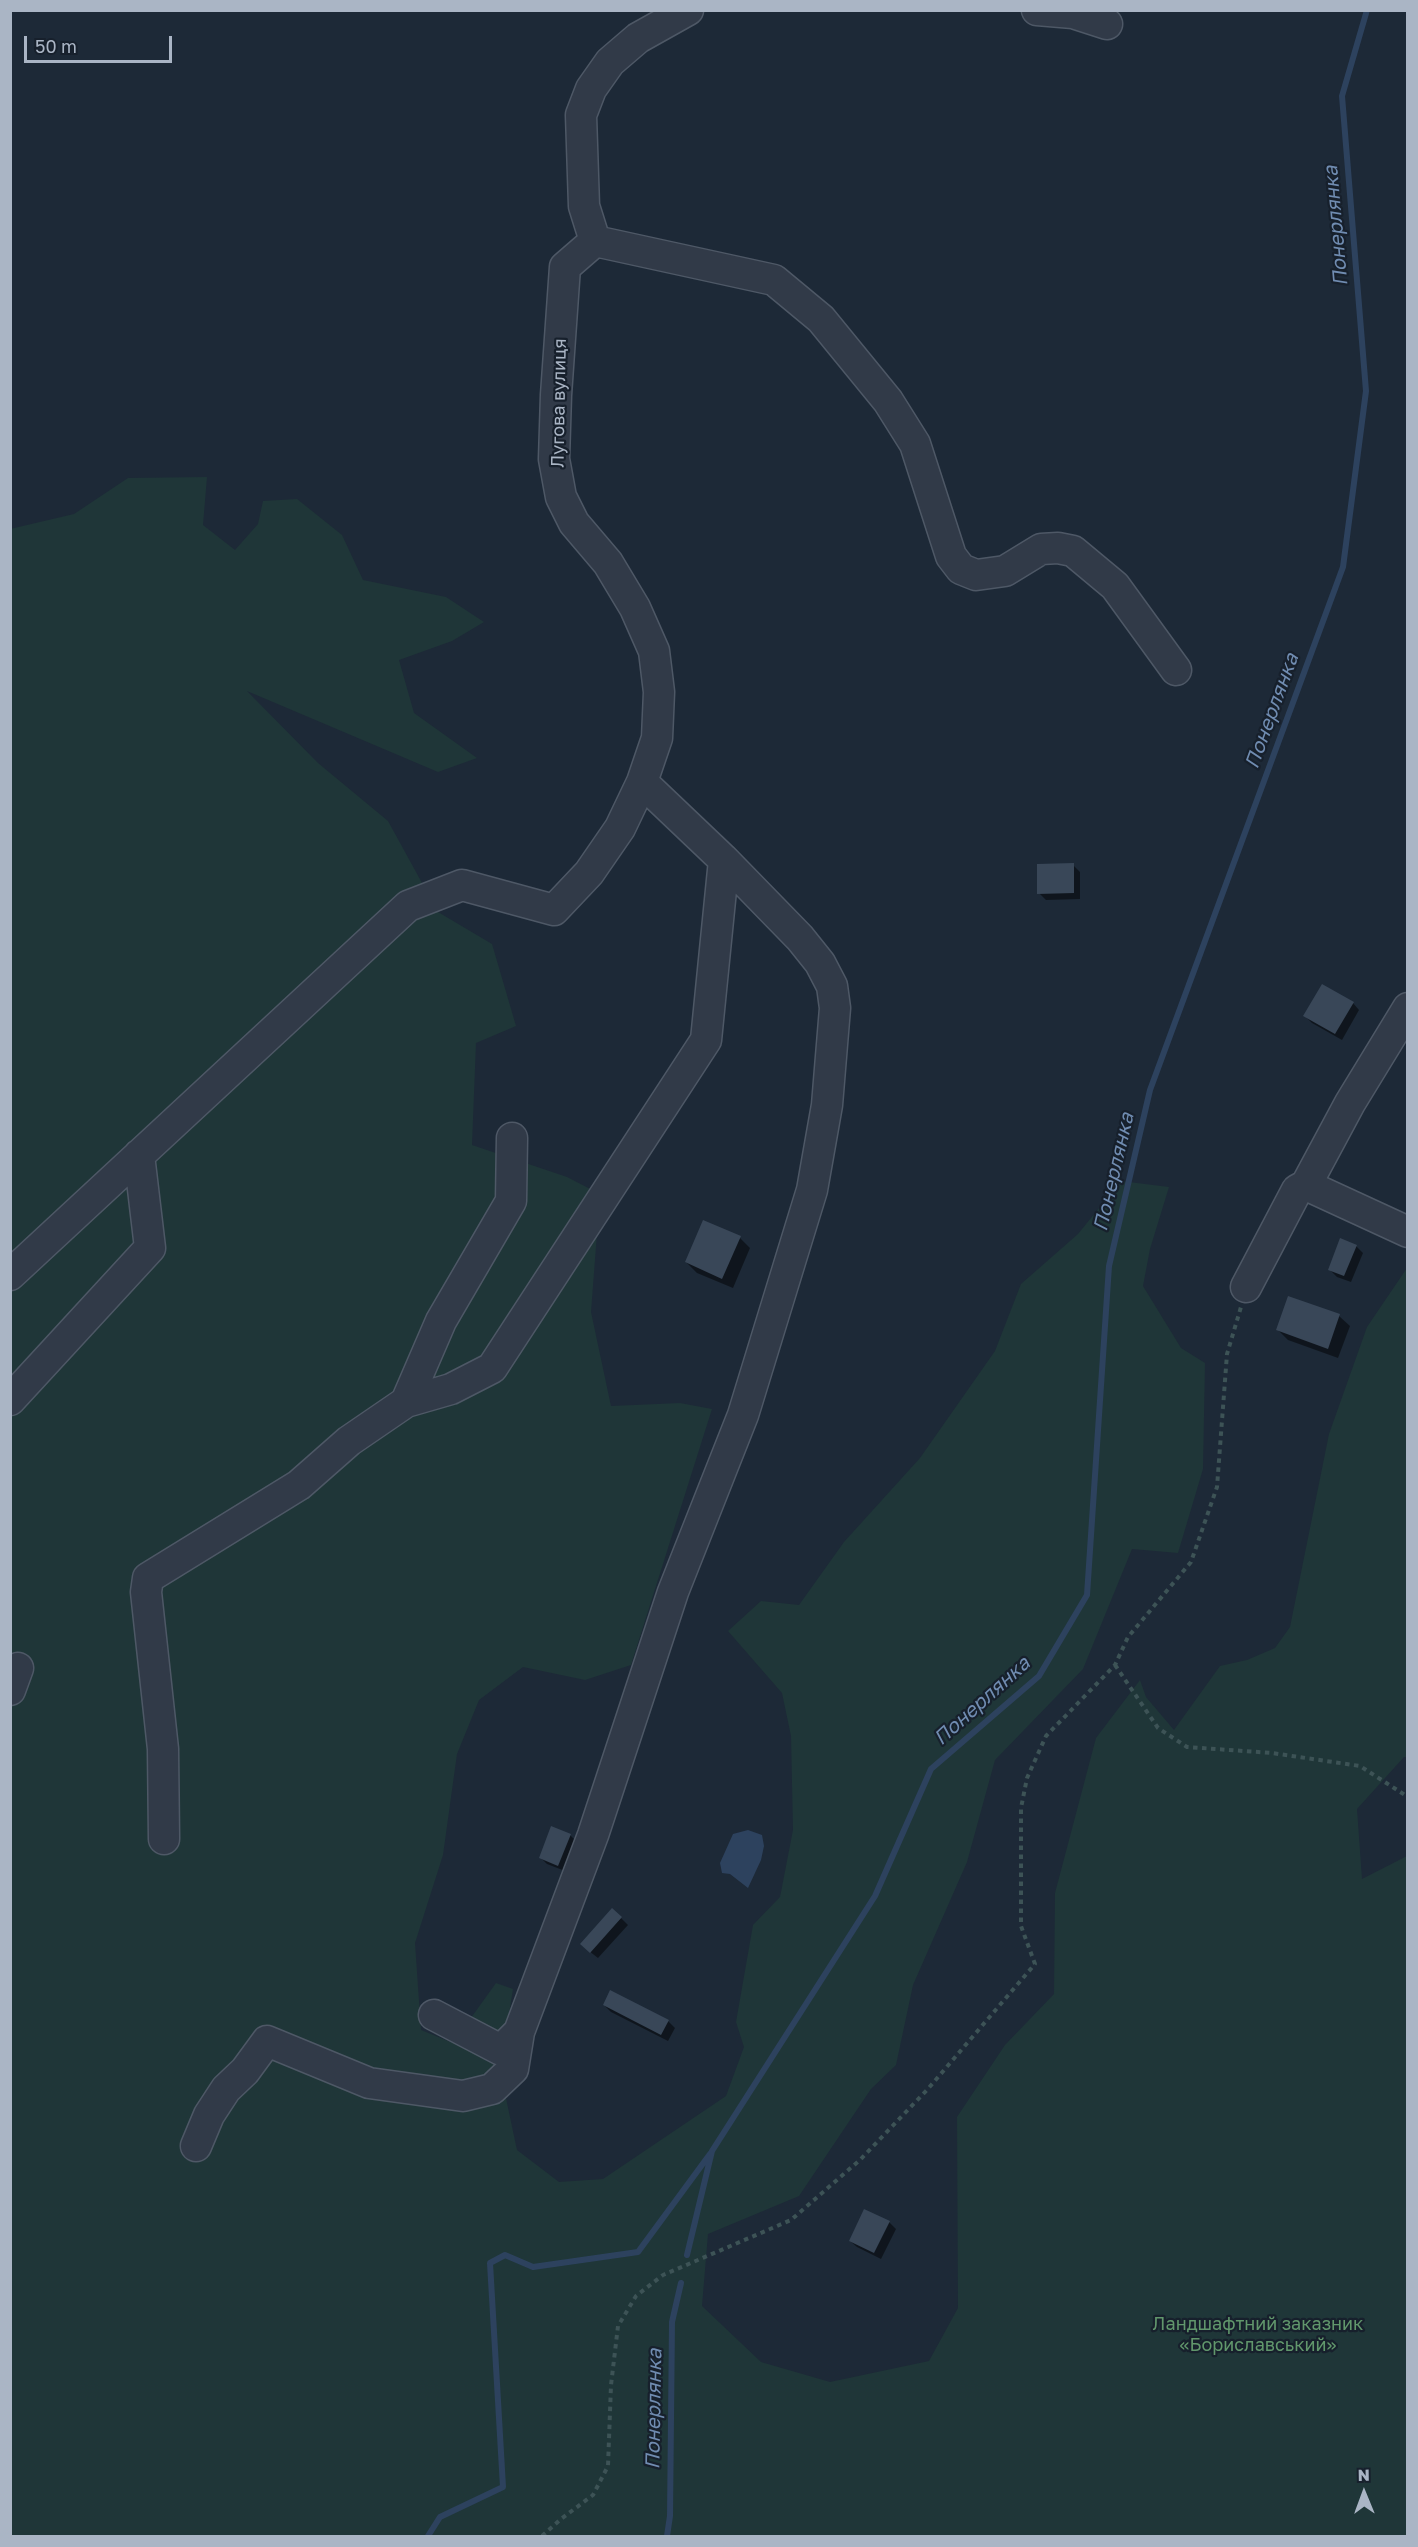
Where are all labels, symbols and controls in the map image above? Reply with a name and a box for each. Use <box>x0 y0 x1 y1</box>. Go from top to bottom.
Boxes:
scale bar <box>27 24 176 62</box>
text: 50 m <box>35 35 77 57</box>
water label: Понерлянка <box>1319 165 1353 287</box>
street label: Лугова вулиця <box>547 338 571 468</box>
water label: Понерлянка <box>1240 650 1304 772</box>
water label: Понерлянка <box>1089 1110 1139 1234</box>
water label: Понерлянка <box>929 1652 1035 1750</box>
park label: Ландшафтний заказник «Бориславський» <box>1153 2313 1363 2356</box>
water label: Понерлянка <box>641 2348 667 2470</box>
north arrow <box>1334 2463 1394 2523</box>
text: N <box>1357 2465 1370 2485</box>

